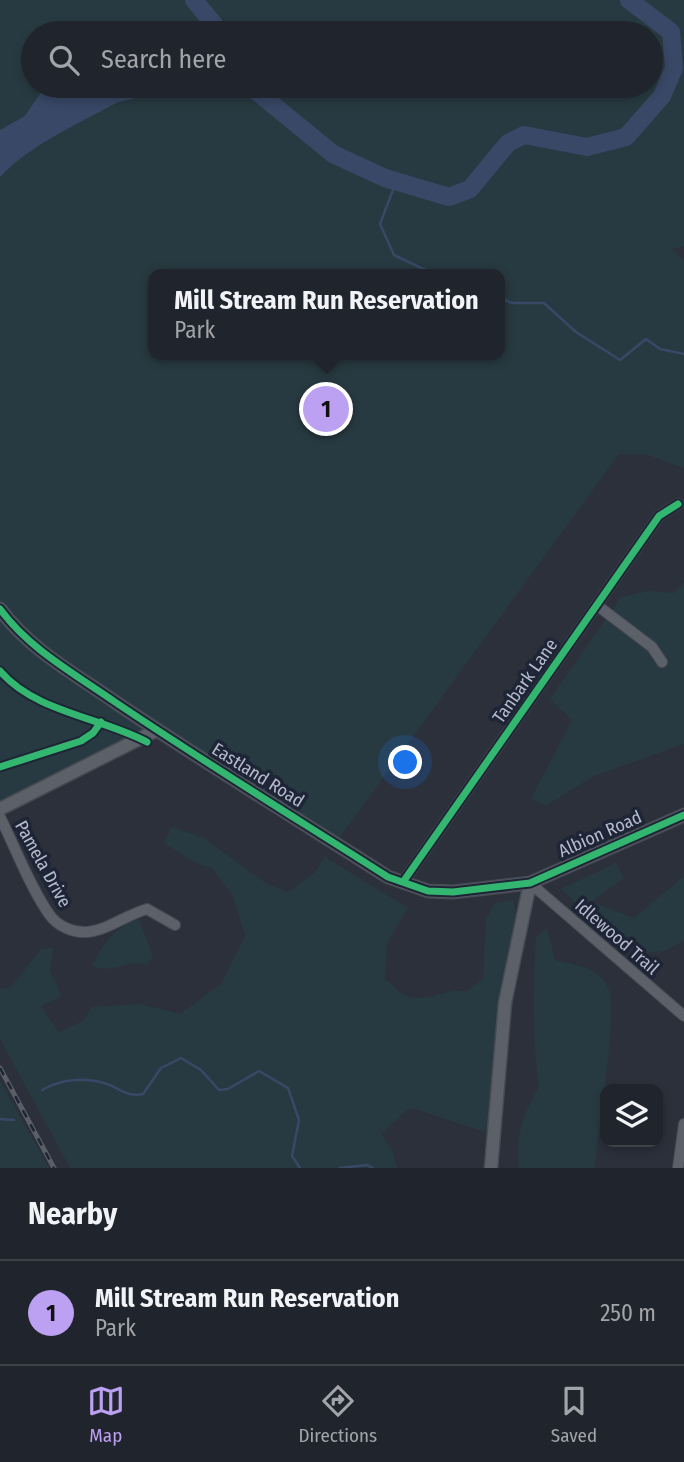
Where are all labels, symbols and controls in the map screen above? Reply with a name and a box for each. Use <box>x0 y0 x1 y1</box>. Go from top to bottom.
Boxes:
search box <box>21 21 663 98</box>
icon: search <box>45 41 83 79</box>
text: Search here <box>101 44 226 75</box>
popup <box>148 269 505 360</box>
text: Mill Stream Run Reservation <box>174 285 479 316</box>
text: Park <box>174 316 215 344</box>
pin: 1 <box>303 383 349 435</box>
street label: Tanbark Lane <box>488 634 562 727</box>
street label: Eastland Road <box>208 738 308 812</box>
your location <box>388 745 422 779</box>
street label: Albion Road <box>555 806 645 862</box>
street label: Pamela Drive <box>10 817 76 911</box>
street label: Idlewood Trail <box>570 895 664 980</box>
map controls <box>600 1084 663 1147</box>
button: layers <box>600 1084 663 1147</box>
text: Nearby <box>28 1196 117 1232</box>
text: Mill Stream Run Reservation <box>95 1283 399 1314</box>
text: 1 <box>46 1299 56 1327</box>
text: 250 m <box>600 1299 656 1327</box>
text: Park <box>95 1314 136 1342</box>
tab: Map <box>87 1382 125 1447</box>
tab: Directions <box>299 1382 377 1447</box>
tab: Saved <box>551 1382 597 1447</box>

